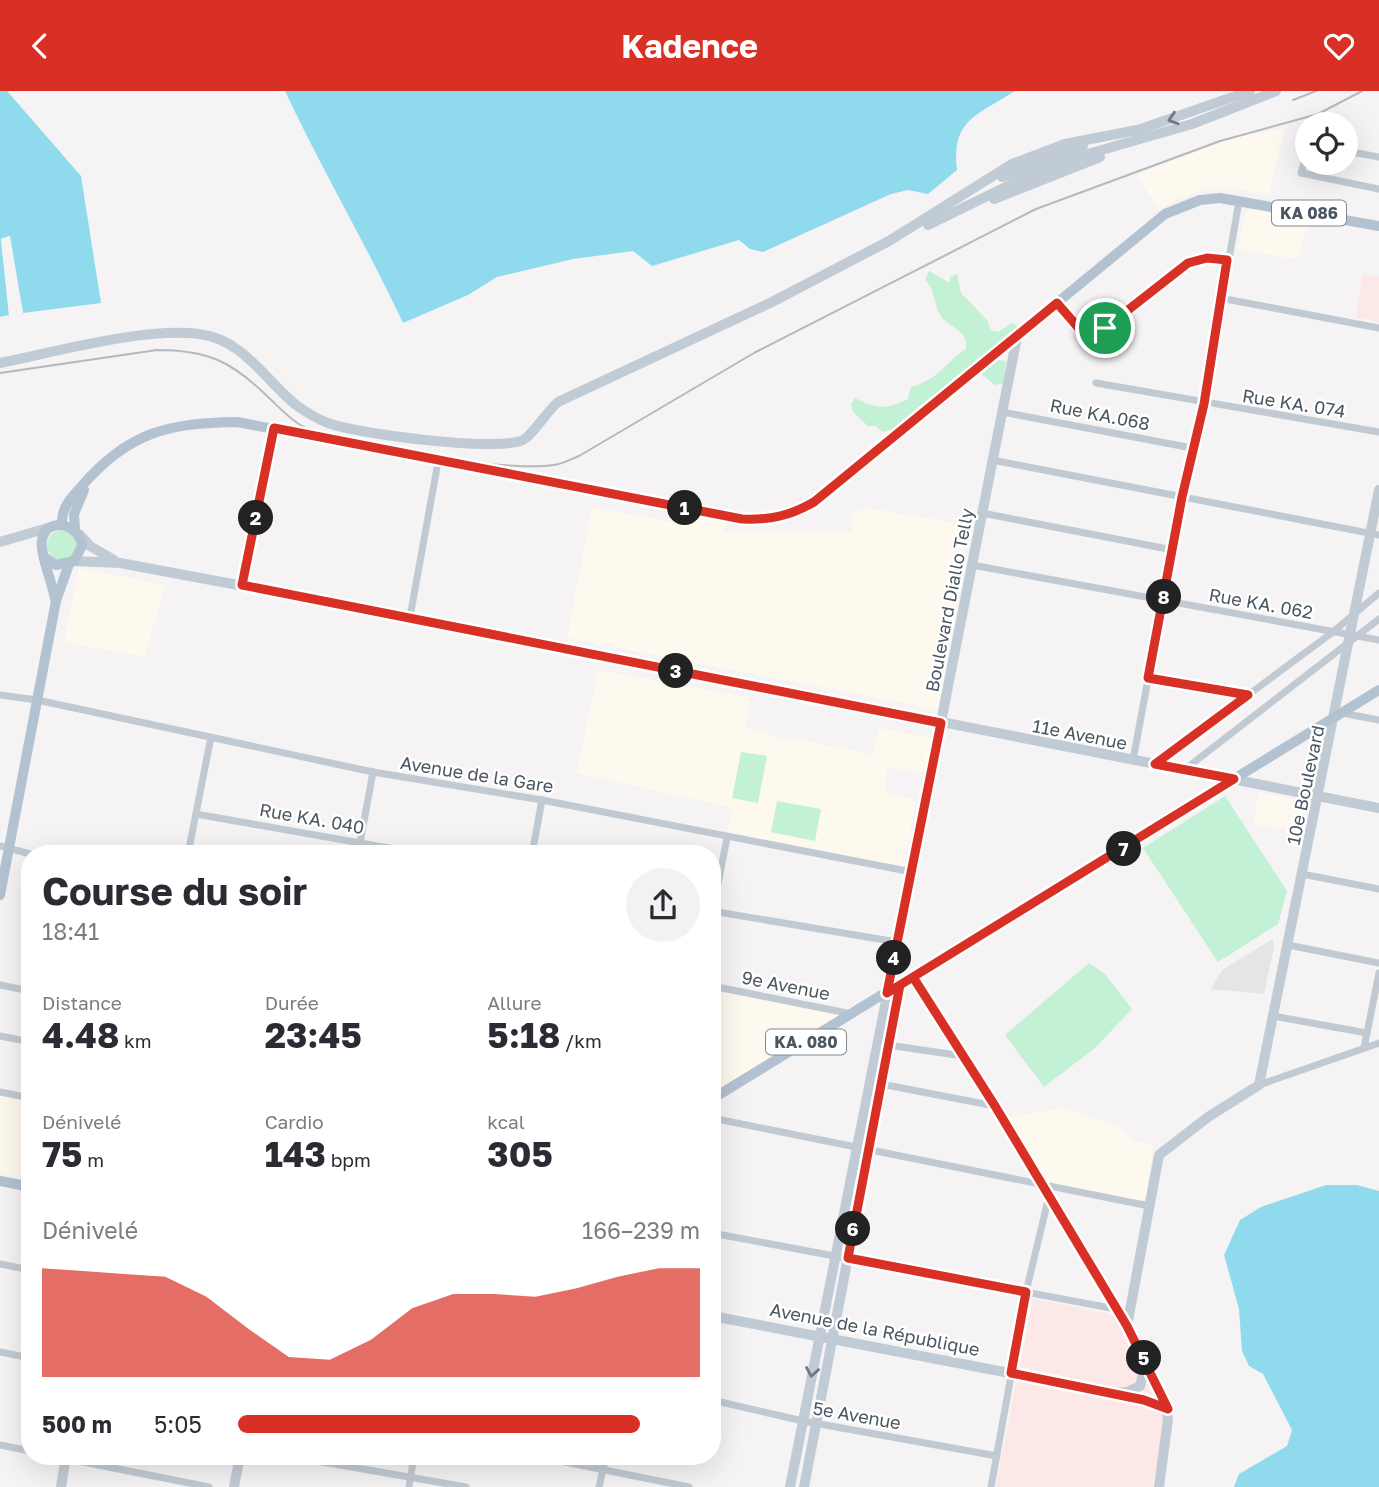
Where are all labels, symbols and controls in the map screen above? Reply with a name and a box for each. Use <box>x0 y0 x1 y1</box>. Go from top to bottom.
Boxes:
icon: back <box>21 27 59 65</box>
text: Kadence <box>621 27 758 65</box>
icon: heart <box>1320 27 1358 65</box>
one-way arrow <box>1168 111 1180 125</box>
map controls <box>1295 112 1358 175</box>
button: locate <box>1295 112 1358 175</box>
road number: KA 086 <box>1272 201 1346 225</box>
pin <box>1075 298 1135 358</box>
icon: arrive <box>1086 309 1124 347</box>
street label: Rue KA. 074 <box>1241 384 1347 422</box>
street label: Rue KA.068 <box>1048 394 1152 434</box>
pin: 1 <box>668 491 702 525</box>
text: 1 <box>680 496 689 519</box>
pin: 2 <box>238 501 274 535</box>
text: 2 <box>250 506 261 529</box>
street label: Boulevard Diallo Telly <box>920 506 978 694</box>
pin: 8 <box>1146 580 1182 615</box>
street label: Rue KA. 062 <box>1207 583 1315 623</box>
text: 8 <box>1157 585 1170 608</box>
pin: 3 <box>658 653 694 689</box>
text: 3 <box>670 659 681 682</box>
street label: 11e Avenue <box>1031 714 1129 754</box>
street label: 10e Boulevard <box>1282 723 1328 847</box>
street label: Avenue de la Gare <box>399 751 555 797</box>
street label: Rue KA. 040 <box>258 798 366 838</box>
pin: 7 <box>1106 831 1142 867</box>
text: 7 <box>1118 837 1129 860</box>
text: Course du soir <box>42 868 307 913</box>
button: share <box>626 868 700 942</box>
text: 18:41 <box>42 917 99 945</box>
pin: 4 <box>876 941 912 975</box>
text: 4 <box>888 946 899 969</box>
street label: 9e Avenue <box>740 966 832 1004</box>
text: Distance <box>42 991 122 1014</box>
text: Durée <box>265 991 319 1014</box>
text: Allure <box>487 991 542 1014</box>
text: 4.48 <box>42 1014 119 1056</box>
text: 23:45 <box>265 1014 362 1056</box>
text: 5:18 <box>487 1014 560 1056</box>
text: km <box>119 1029 152 1052</box>
text: /km <box>560 1029 602 1052</box>
road number: KA. 080 <box>766 1030 846 1055</box>
text: Dénivelé <box>42 1110 121 1133</box>
text: Cardio <box>265 1110 324 1133</box>
text: kcal <box>487 1110 525 1133</box>
text: 75 <box>42 1133 82 1175</box>
text: 143 <box>265 1133 326 1175</box>
text: 305 <box>487 1133 553 1175</box>
text: m <box>82 1148 104 1171</box>
text: bpm <box>326 1148 371 1171</box>
pin: 6 <box>836 1211 870 1247</box>
text: Dénivelé <box>42 1216 138 1244</box>
text: 166–239 m <box>582 1216 700 1244</box>
text: 6 <box>846 1217 859 1240</box>
street label: Avenue de la République <box>768 1298 982 1360</box>
pin: 5 <box>1126 1341 1162 1375</box>
text: 5 <box>1138 1346 1149 1369</box>
one-way arrow <box>805 1366 820 1378</box>
street label: 5e Avenue <box>811 1396 903 1434</box>
text: 500 m <box>42 1410 112 1438</box>
text: 5:05 <box>154 1410 202 1438</box>

